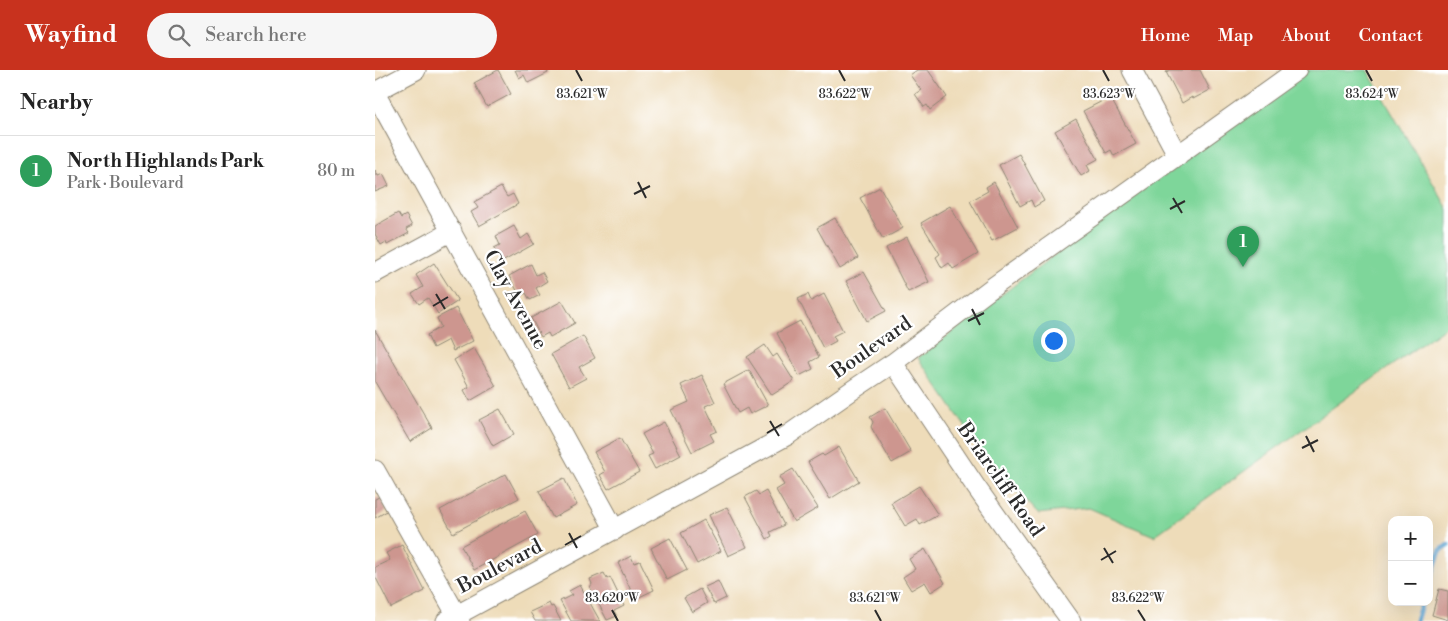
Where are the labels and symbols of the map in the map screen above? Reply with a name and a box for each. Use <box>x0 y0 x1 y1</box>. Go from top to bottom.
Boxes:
text: 83.621°W <box>556 87 609 102</box>
text: 83.622°W <box>819 87 873 102</box>
text: 83.623°W <box>1083 87 1136 102</box>
text: 83.624°W <box>1345 87 1400 102</box>
pin: 1 <box>1227 226 1259 267</box>
street label: Clay Avenue <box>478 246 552 354</box>
street label: Boulevard <box>826 311 918 385</box>
your location <box>1041 328 1067 354</box>
street label: Briarcliff Road <box>951 417 1049 543</box>
street label: Boulevard <box>452 534 547 600</box>
text: 83.620°W <box>585 591 640 606</box>
text: 83.621°W <box>849 591 902 606</box>
text: 83.622°W <box>1112 591 1166 606</box>

